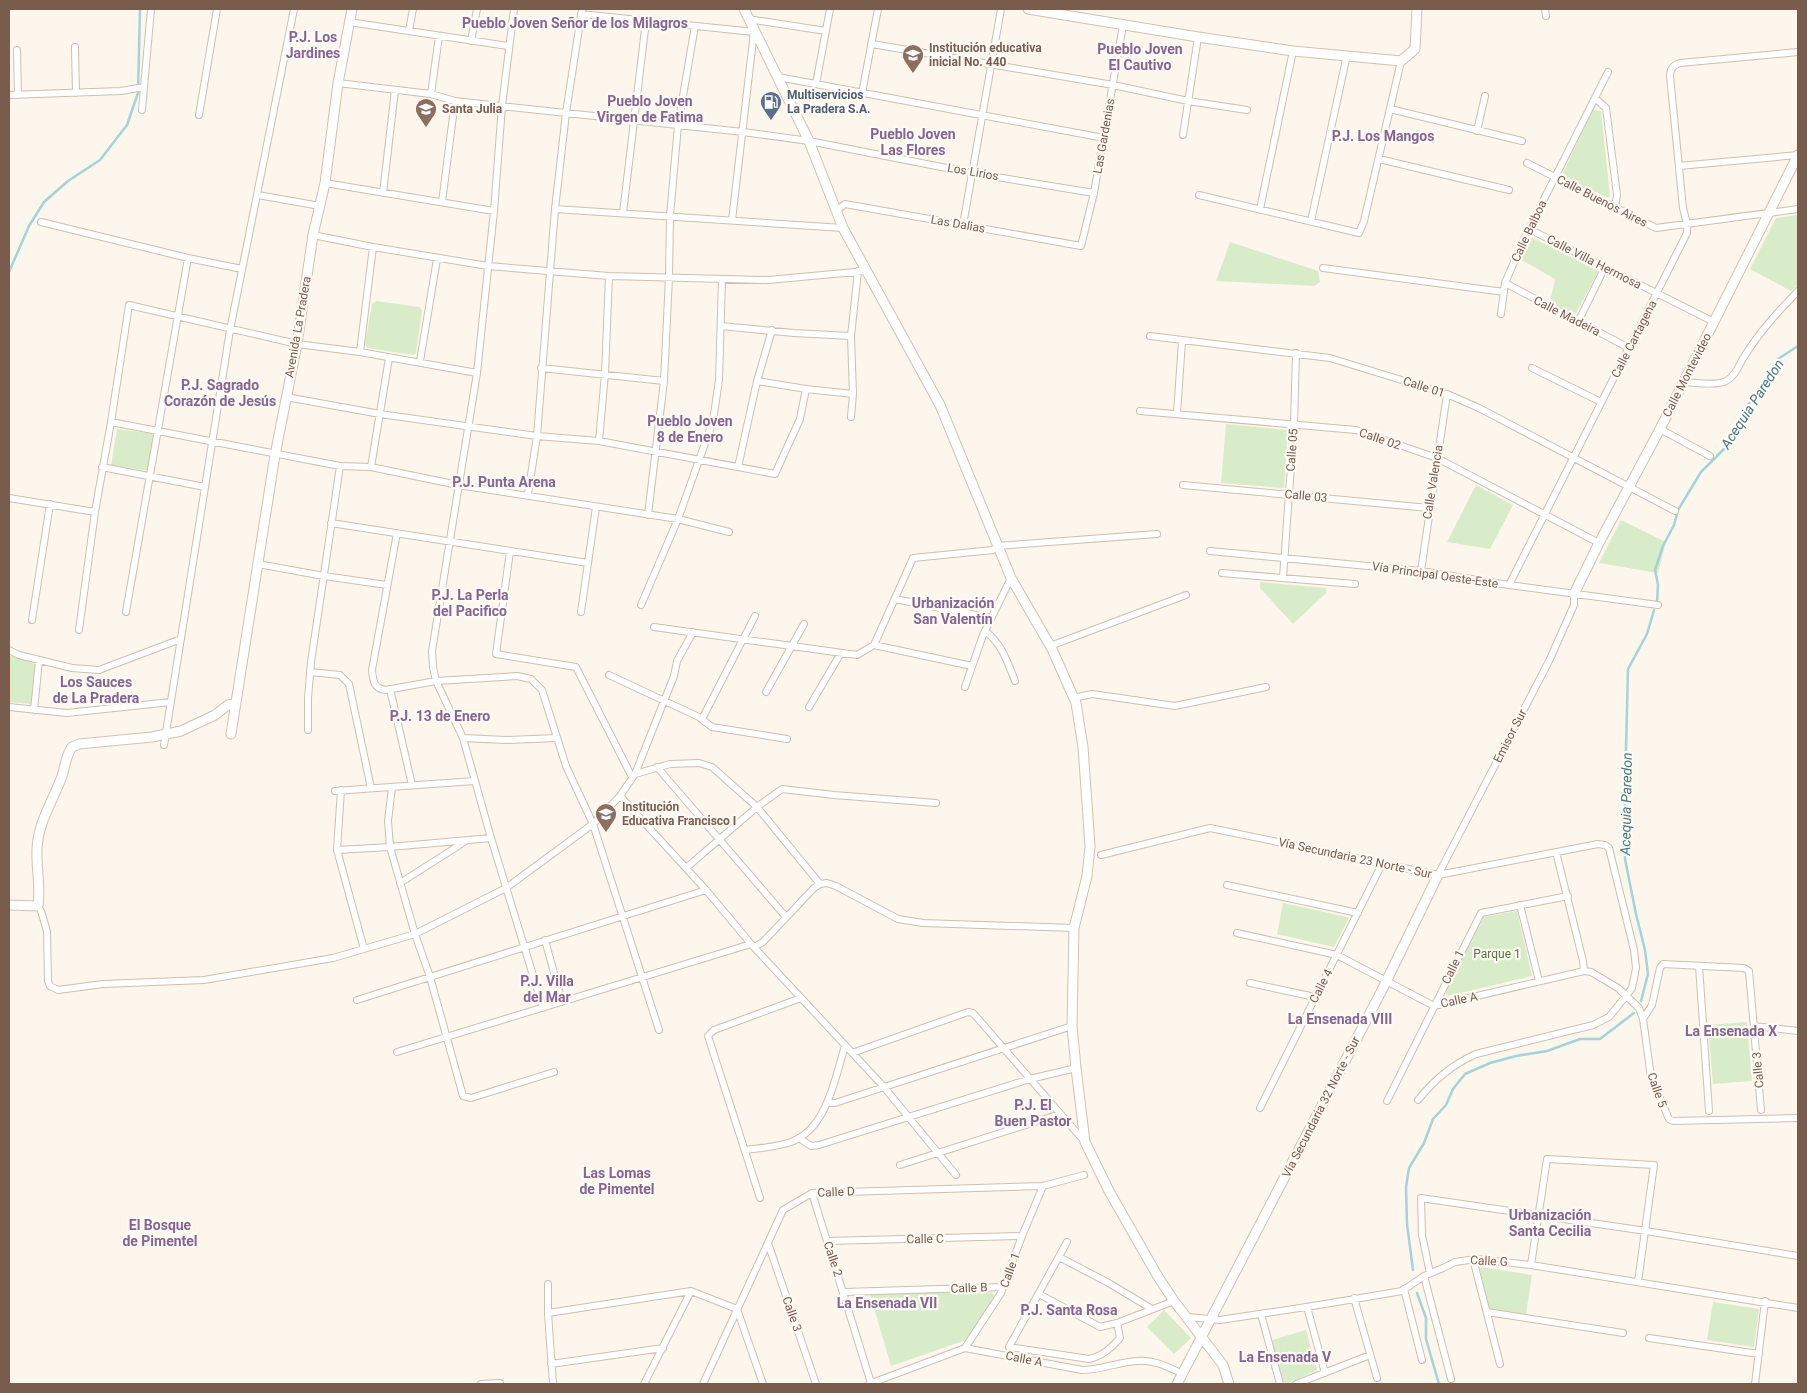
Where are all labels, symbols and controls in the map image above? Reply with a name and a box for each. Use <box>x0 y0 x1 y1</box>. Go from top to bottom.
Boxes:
district label: Pueblo Joven Señor de los Milagros <box>462 15 688 31</box>
district label: P.J. Los Jardines <box>286 29 340 61</box>
place label: Institución educativa inicial No. 440 <box>929 41 1042 69</box>
district label: Pueblo Joven El Cautivo <box>1097 41 1183 73</box>
school or university icon: Institución educativa inicial No. 440 <box>901 43 925 74</box>
place label: Multiservicios La Pradera S.A. <box>787 88 871 116</box>
fuel station icon: Multiservicios La Pradera S.A. <box>759 90 783 121</box>
district label: Pueblo Joven Virgen de Fatima <box>597 93 704 125</box>
school or university icon: Santa Julia <box>414 97 438 128</box>
street label: Las Gardenias <box>1090 97 1118 175</box>
place label: Santa Julia <box>442 102 503 116</box>
district label: Pueblo Joven Las Flores <box>870 126 956 158</box>
district label: P.J. Los Mangos <box>1332 128 1434 144</box>
street label: Los Lirios <box>946 161 1000 183</box>
street label: Calle Buenos Aires <box>1554 172 1650 230</box>
street label: Calle Balboa <box>1509 198 1549 264</box>
street label: Las Dalias <box>930 212 986 236</box>
street label: Calle Villa Hermosa <box>1544 232 1644 292</box>
street label: Avenida La Pradera <box>282 275 314 379</box>
street label: Calle Madeira <box>1531 293 1603 339</box>
street label: Calle Cartagena <box>1608 298 1660 380</box>
street label: Calle Montevideo <box>1660 331 1714 419</box>
water label: Acequia Paredon <box>1717 356 1787 452</box>
street label: Calle 01 <box>1401 374 1447 400</box>
district label: P.J. Sagrado Corazón de Jesús <box>164 377 276 409</box>
district label: Pueblo Joven 8 de Enero <box>647 413 733 445</box>
street label: Calle 02 <box>1357 425 1403 453</box>
street label: Calle 05 <box>1284 428 1301 472</box>
street label: Calle Valencia <box>1420 444 1446 520</box>
district label: P.J. Punta Arena <box>452 474 556 490</box>
street label: Calle 03 <box>1284 487 1328 505</box>
street label: Vía Principal Oeste-Este <box>1371 559 1499 591</box>
district label: P.J. La Perla del Pacifico <box>431 587 509 619</box>
district label: Urbanización San Valentín <box>912 595 994 627</box>
district label: Los Sauces de La Pradera <box>53 674 140 706</box>
street label: Emisor Sur <box>1491 707 1529 765</box>
district label: P.J. 13 de Enero <box>390 708 490 724</box>
water label: Acequia Paredon <box>1617 752 1635 857</box>
place label: Institución Educativa Francisco I <box>622 800 736 828</box>
school or university icon: Institución Educativa Francisco I <box>594 802 618 833</box>
street label: Vía Secundaria 23 Norte - Sur <box>1277 835 1433 881</box>
park label: Parque 1 <box>1473 947 1521 961</box>
street label: Calle 1 <box>1439 948 1467 986</box>
street label: Calle 4 <box>1307 966 1336 1005</box>
district label: P.J. Villa del Mar <box>520 973 574 1005</box>
street label: Calle A <box>1439 989 1479 1011</box>
district label: La Ensenada VIII <box>1288 1011 1392 1027</box>
district label: La Ensenada X <box>1685 1023 1777 1039</box>
street label: Vía Secundaria 32 Norte - Sur <box>1279 1034 1363 1180</box>
street label: Calle 3 <box>1749 1051 1767 1089</box>
street label: Calle 5 <box>1644 1071 1670 1110</box>
district label: P.J. El Buen Pastor <box>995 1097 1071 1129</box>
district label: Las Lomas de Pimentel <box>579 1165 655 1197</box>
street label: Calle D <box>817 1184 855 1200</box>
district label: Urbanización Santa Cecilia <box>1509 1207 1592 1239</box>
district label: El Bosque de Pimentel <box>122 1217 198 1249</box>
street label: Calle C <box>906 1232 944 1246</box>
street label: Calle 2 <box>821 1240 845 1279</box>
street label: Calle 1 <box>997 1251 1023 1289</box>
street label: Calle G <box>1470 1253 1508 1269</box>
street label: Calle B <box>950 1280 988 1296</box>
street label: Calle 3 <box>779 1295 805 1333</box>
district label: La Ensenada VII <box>837 1295 937 1311</box>
district label: P.J. Santa Rosa <box>1020 1302 1118 1318</box>
street label: Calle A <box>1004 1349 1044 1369</box>
district label: La Ensenada V <box>1239 1349 1332 1365</box>

